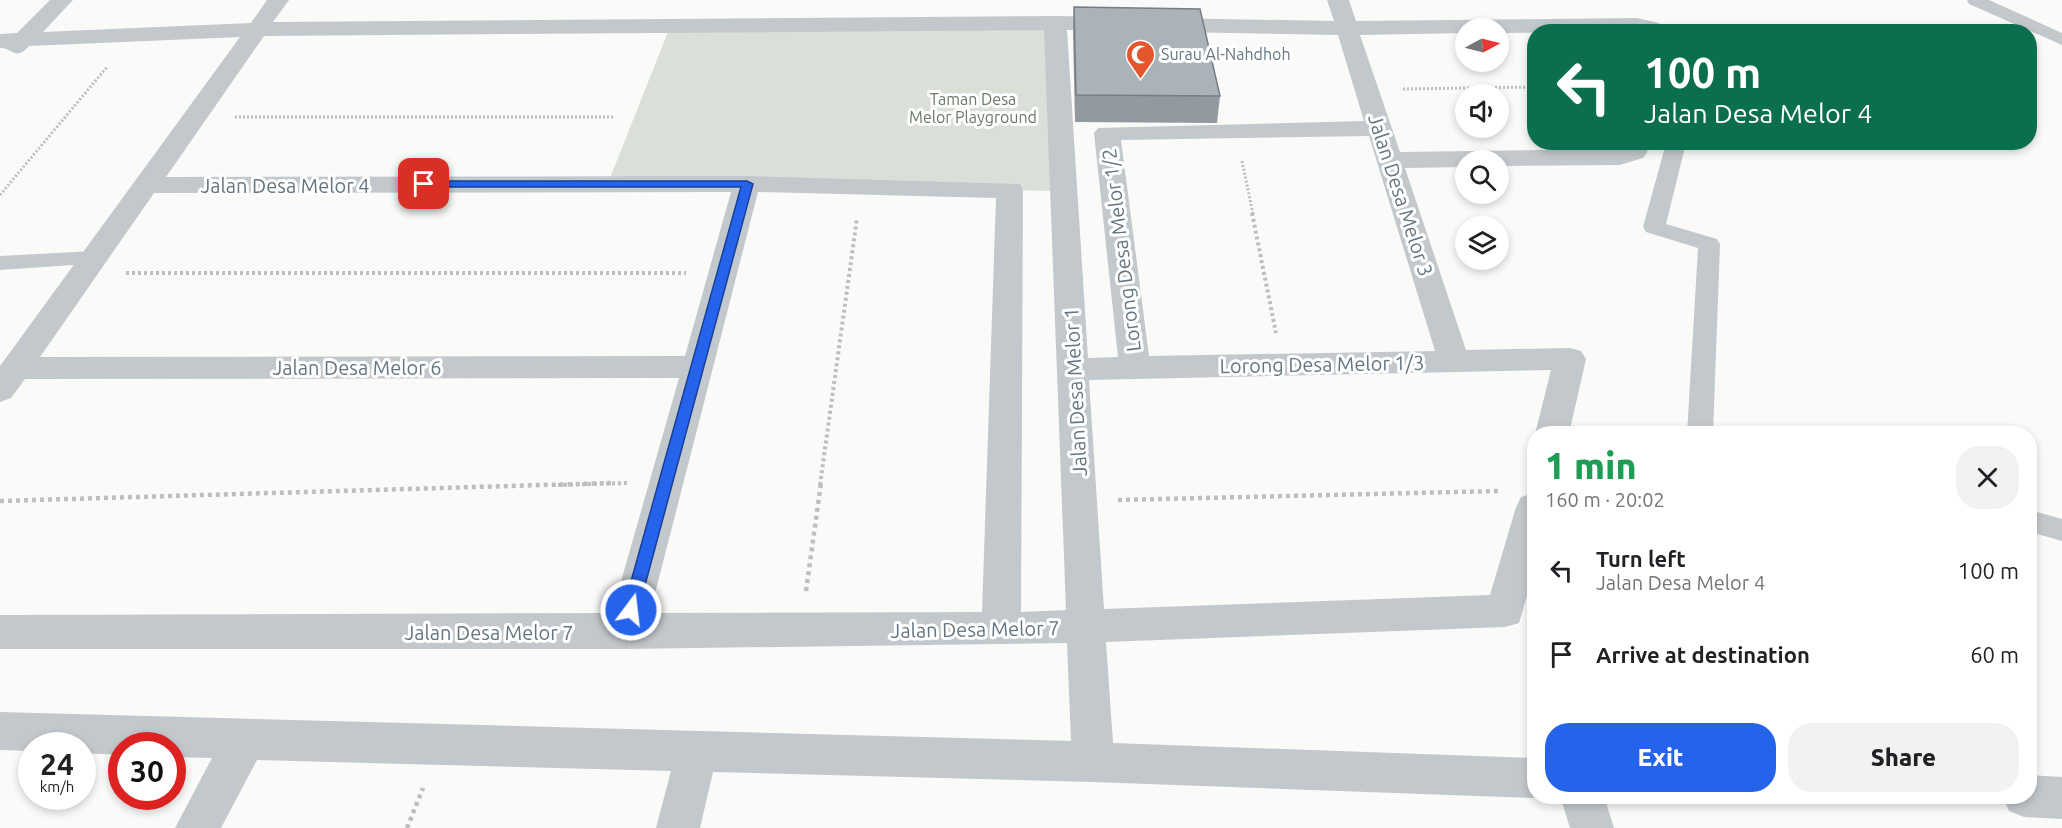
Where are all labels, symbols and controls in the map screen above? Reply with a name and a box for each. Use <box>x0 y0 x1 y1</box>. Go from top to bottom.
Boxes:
north arrow <box>1455 18 1509 72</box>
map controls <box>1455 18 1509 270</box>
mosque icon: Surau Al-Nahdhoh <box>1124 38 1156 80</box>
place label: Surau Al-Nahdhoh <box>1161 45 1291 63</box>
icon: left <box>1545 48 1623 126</box>
text: 100 m <box>1644 49 1761 96</box>
button: sound <box>1455 84 1509 138</box>
park label: Taman Desa Melor Playground <box>909 90 1037 126</box>
text: Jalan Desa Melor 4 <box>1644 98 1872 128</box>
street label: Jalan Desa Melor 3 <box>1364 111 1438 279</box>
street label: Lorong Desa Melor 1/2 <box>1097 147 1145 353</box>
button: search <box>1455 150 1509 204</box>
pin <box>398 158 449 209</box>
icon: arrive <box>407 167 440 200</box>
street label: Jalan Desa Melor 4 <box>200 174 370 197</box>
button: layers <box>1455 216 1509 270</box>
street label: Jalan Desa Melor 1 <box>1059 307 1091 477</box>
street label: Lorong Desa Melor 1/3 <box>1219 351 1425 377</box>
street label: Jalan Desa Melor 6 <box>272 356 442 379</box>
text: 1 min <box>1545 445 1637 486</box>
button: close <box>1956 446 2019 509</box>
text: 160 m · 20:02 <box>1545 488 1665 511</box>
text: Turn left <box>1596 546 1686 571</box>
icon: left <box>1545 554 1578 587</box>
text: 100 m <box>1958 558 2019 583</box>
text: Jalan Desa Melor 4 <box>1596 571 1765 594</box>
position arrow <box>599 578 663 642</box>
street label: Jalan Desa Melor 7 <box>890 616 1060 642</box>
street label: Jalan Desa Melor 7 <box>404 621 574 644</box>
icon: arrive <box>1545 638 1578 671</box>
text: Arrive at destination <box>1596 642 1810 667</box>
text: 60 m <box>1970 642 2019 667</box>
button: Exit <box>1545 723 1776 792</box>
button: Share <box>1788 723 2019 792</box>
speed limit sign: 30 <box>108 732 186 810</box>
text: 24 <box>40 747 74 781</box>
text: km/h <box>40 778 74 795</box>

